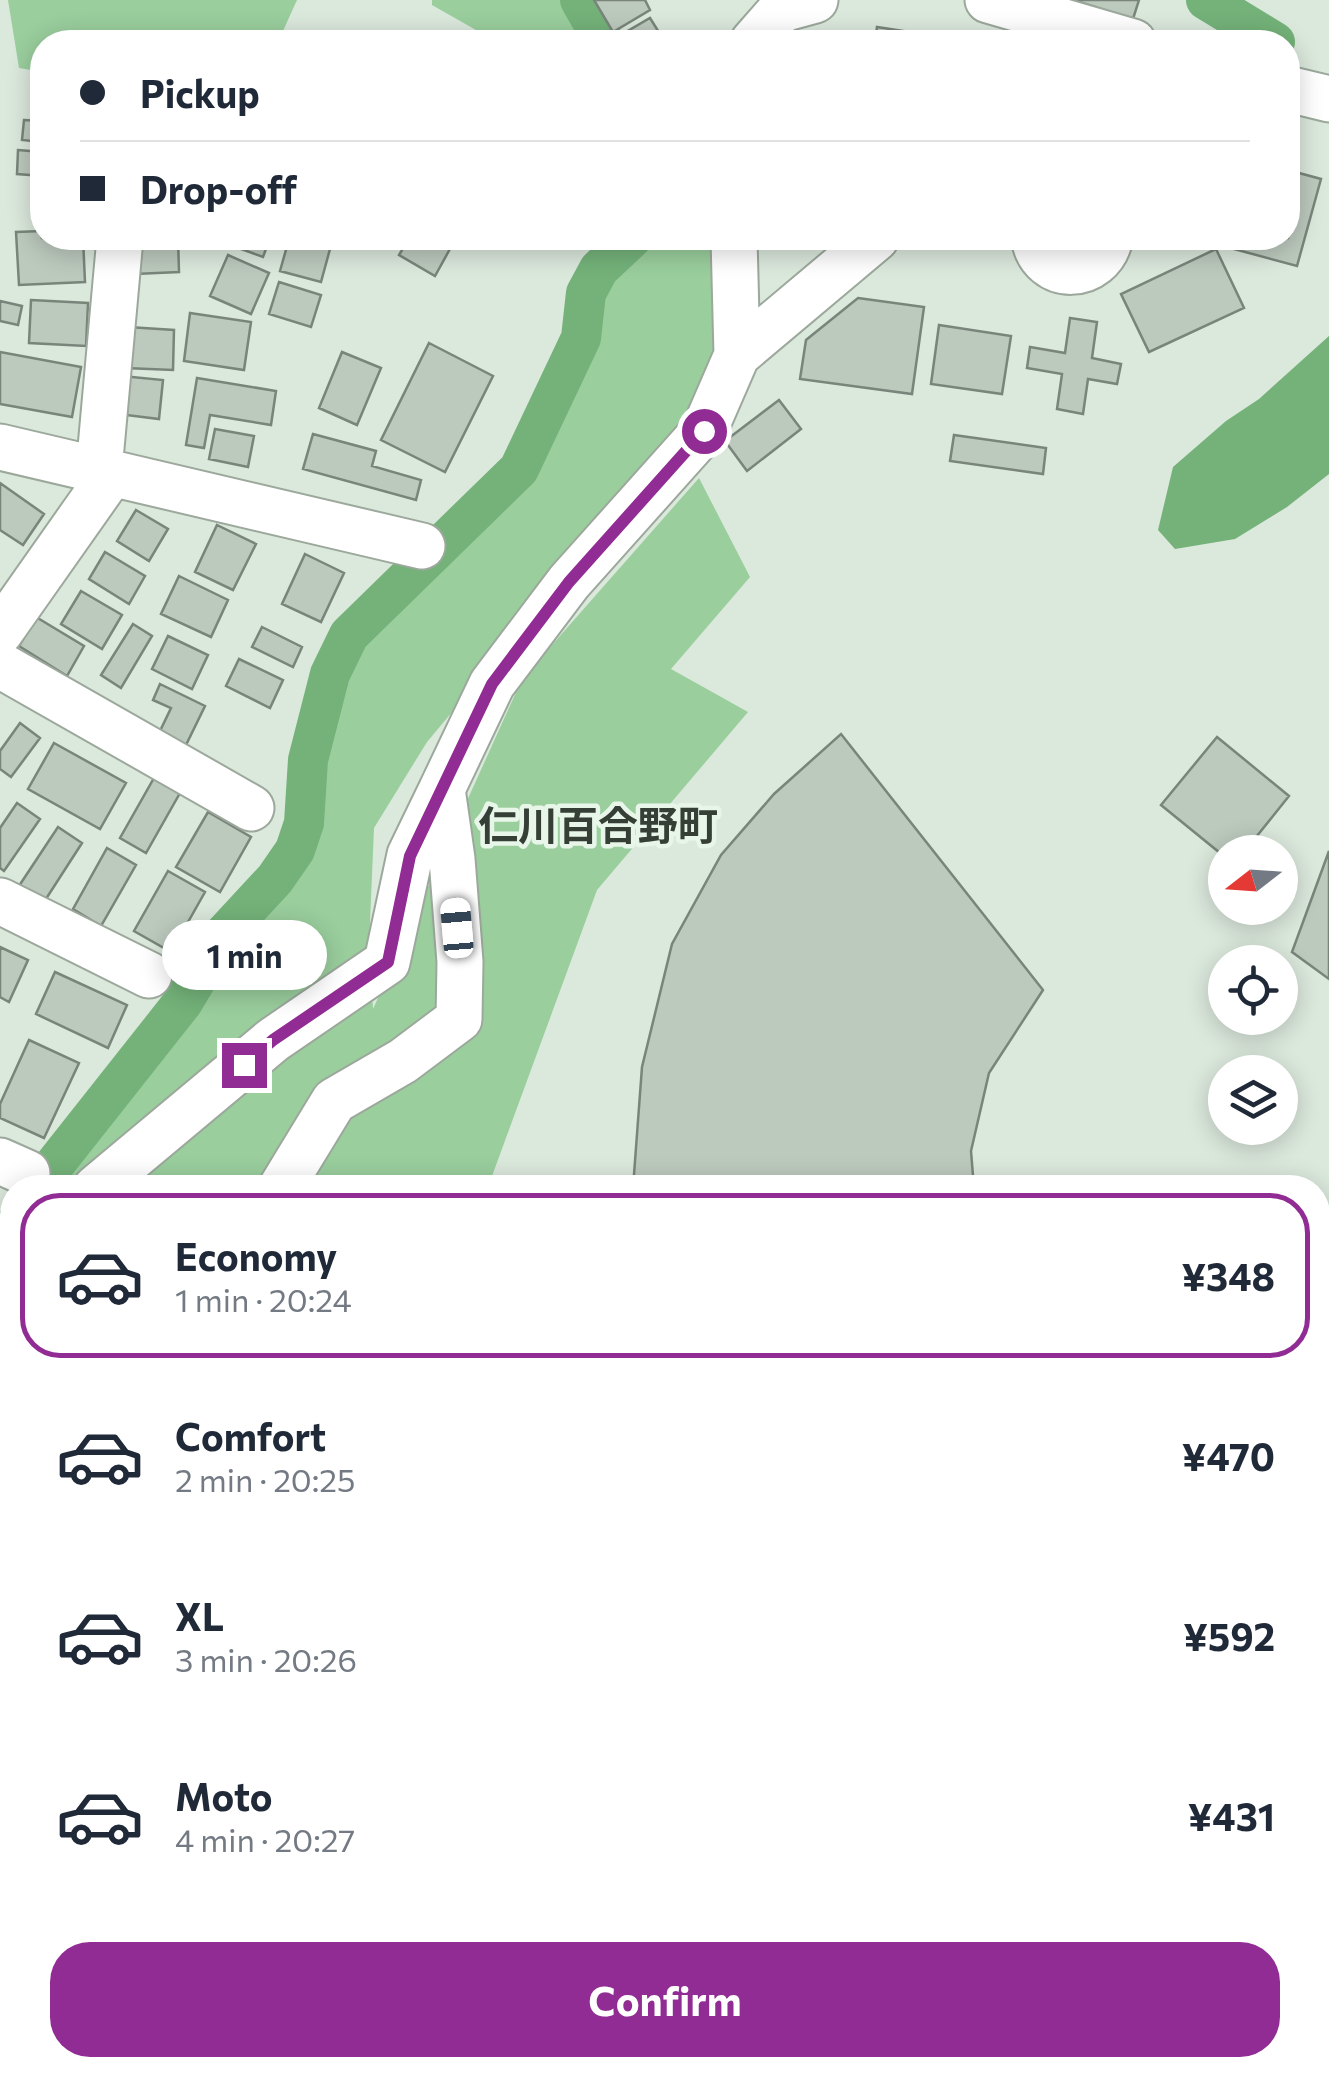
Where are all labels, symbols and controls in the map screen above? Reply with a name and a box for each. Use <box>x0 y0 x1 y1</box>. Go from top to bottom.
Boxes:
text: Pickup <box>140 69 260 116</box>
text: Drop-off <box>140 165 297 212</box>
route start <box>682 409 727 454</box>
district label: 仁川百合野町 <box>478 799 718 848</box>
north arrow <box>1208 835 1298 925</box>
map controls <box>1208 835 1298 1145</box>
car <box>439 897 475 959</box>
callout: 1 min <box>162 920 326 990</box>
text: 1 min <box>207 935 282 975</box>
button: locate <box>1208 945 1298 1035</box>
route end <box>222 1043 267 1088</box>
button: layers <box>1208 1055 1298 1145</box>
icon: car <box>55 1231 145 1321</box>
text: Economy <box>175 1232 337 1279</box>
text: ¥348 <box>1182 1252 1275 1299</box>
text: 1 min · 20:24 <box>175 1279 352 1319</box>
icon: car <box>55 1411 145 1501</box>
text: Comfort <box>175 1412 326 1459</box>
text: ¥470 <box>1182 1432 1275 1479</box>
text: 2 min · 20:25 <box>175 1459 355 1499</box>
icon: car <box>55 1591 145 1681</box>
text: XL <box>175 1592 224 1639</box>
text: ¥592 <box>1183 1612 1275 1659</box>
text: 3 min · 20:26 <box>175 1639 357 1679</box>
icon: car <box>55 1771 145 1861</box>
text: Moto <box>175 1772 273 1819</box>
text: ¥431 <box>1188 1792 1275 1839</box>
text: 4 min · 20:27 <box>175 1819 355 1859</box>
button: Confirm <box>50 1942 1280 2057</box>

